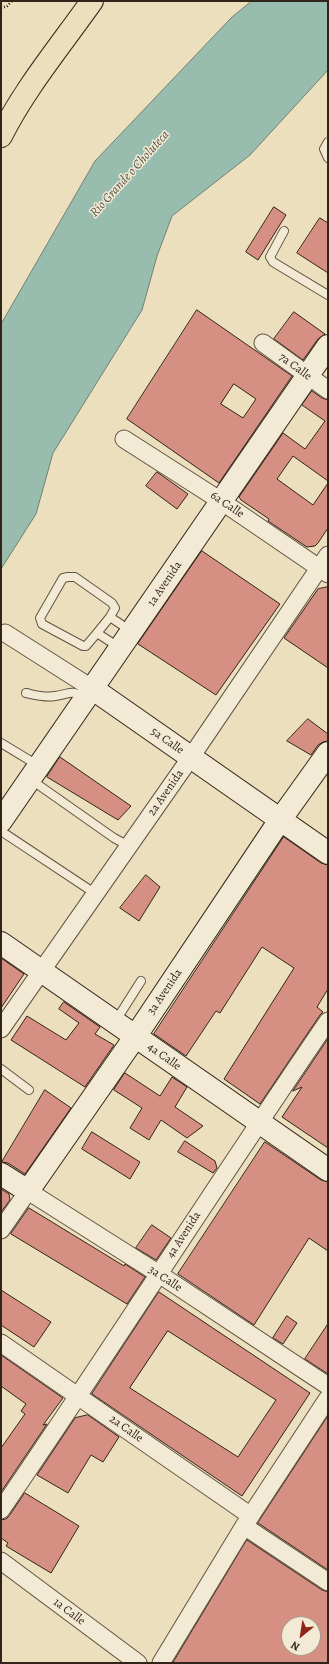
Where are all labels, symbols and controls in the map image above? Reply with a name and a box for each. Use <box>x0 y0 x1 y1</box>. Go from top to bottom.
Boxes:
water label: Río Grande o Choluteca <box>87 127 173 221</box>
street label: 7a Calle <box>276 350 314 384</box>
street label: 6a Calle <box>207 488 247 522</box>
street label: 1a Avenida <box>145 559 185 609</box>
street label: 5a Calle <box>148 724 186 758</box>
street label: 2a Avenida <box>145 767 187 819</box>
street label: 3a Avenida <box>144 966 186 1018</box>
street label: 4a Calle <box>144 1040 184 1074</box>
street label: 4a Avenida <box>164 1209 204 1261</box>
street label: 3a Calle <box>145 1263 185 1295</box>
street label: 2a Calle <box>106 1412 146 1446</box>
street label: 1a Calle <box>50 1595 88 1629</box>
north arrow <box>281 1616 321 1656</box>
text: N <box>288 1637 302 1654</box>

